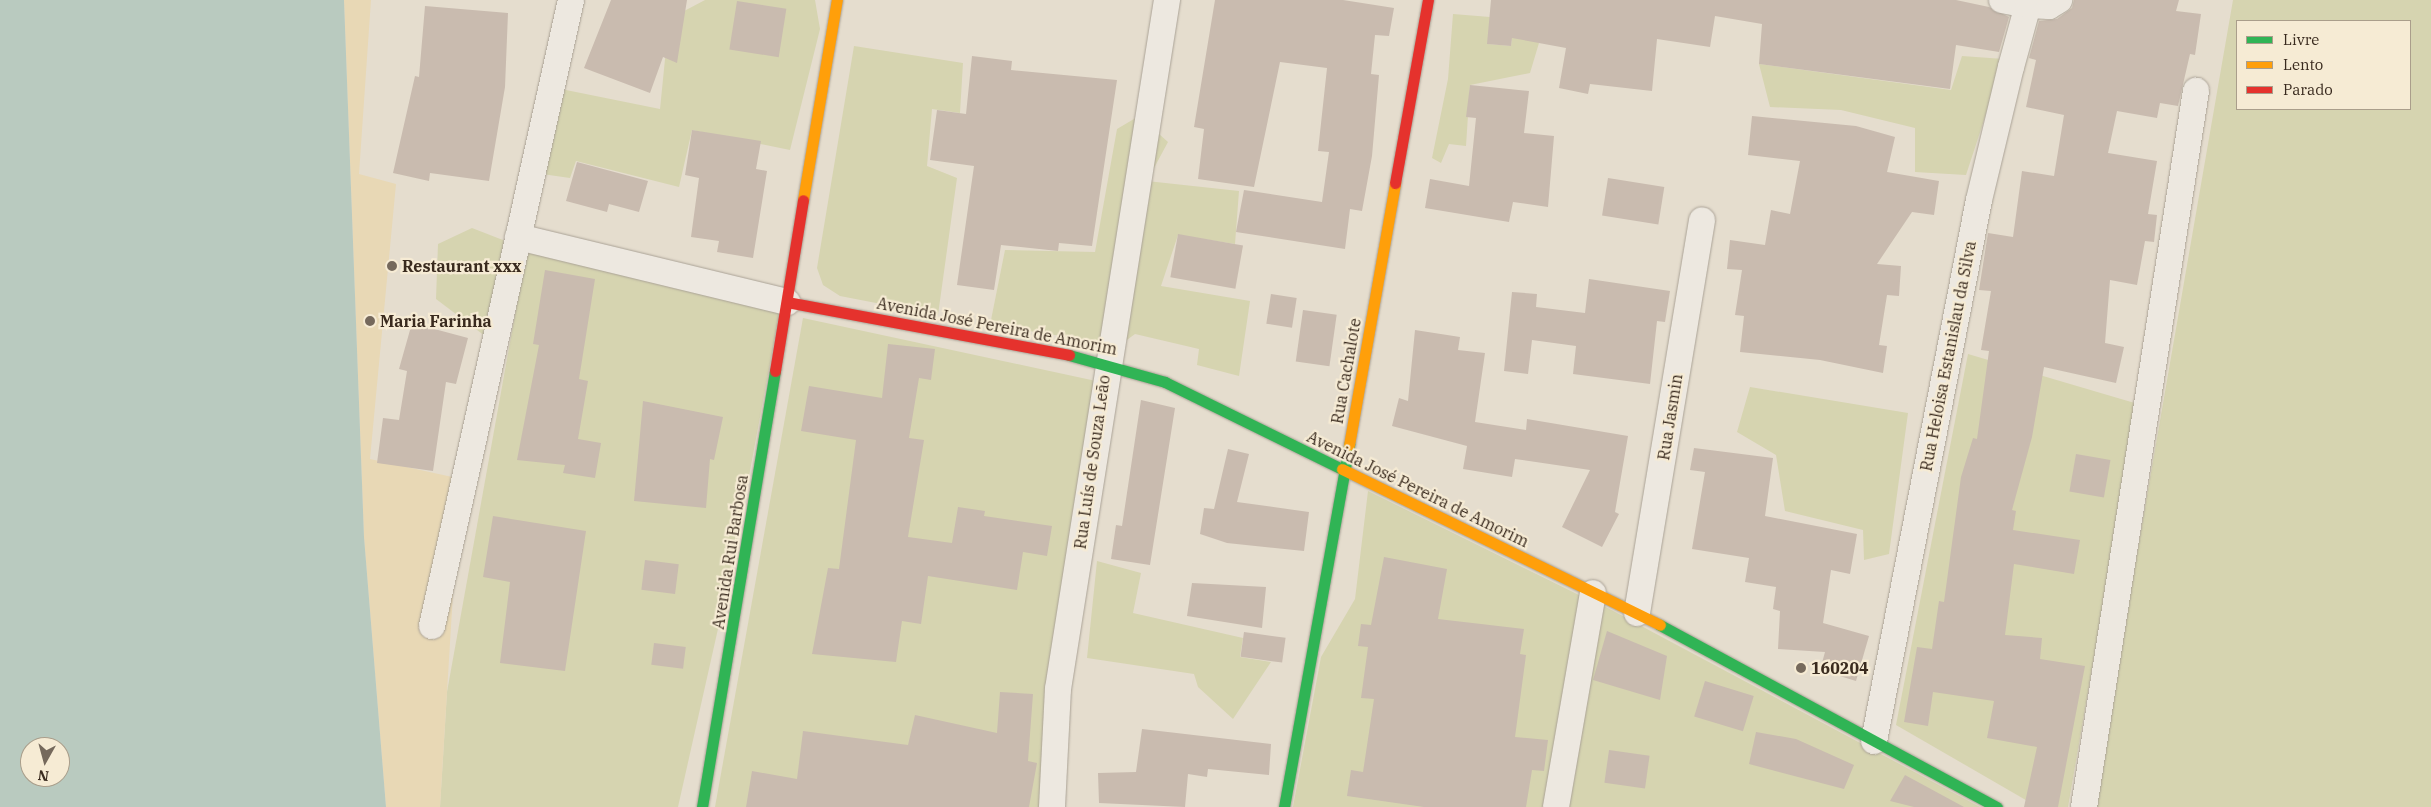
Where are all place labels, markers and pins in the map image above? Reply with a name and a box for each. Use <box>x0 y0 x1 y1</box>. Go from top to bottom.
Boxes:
place label: Restaurant xxx <box>402 256 521 276</box>
marker: Restaurant xxx <box>386 260 398 272</box>
place label: Maria Farinha <box>380 311 492 331</box>
marker: Maria Farinha <box>364 315 376 327</box>
place label: 160204 <box>1811 658 1869 678</box>
marker: 160204 <box>1795 662 1807 674</box>

